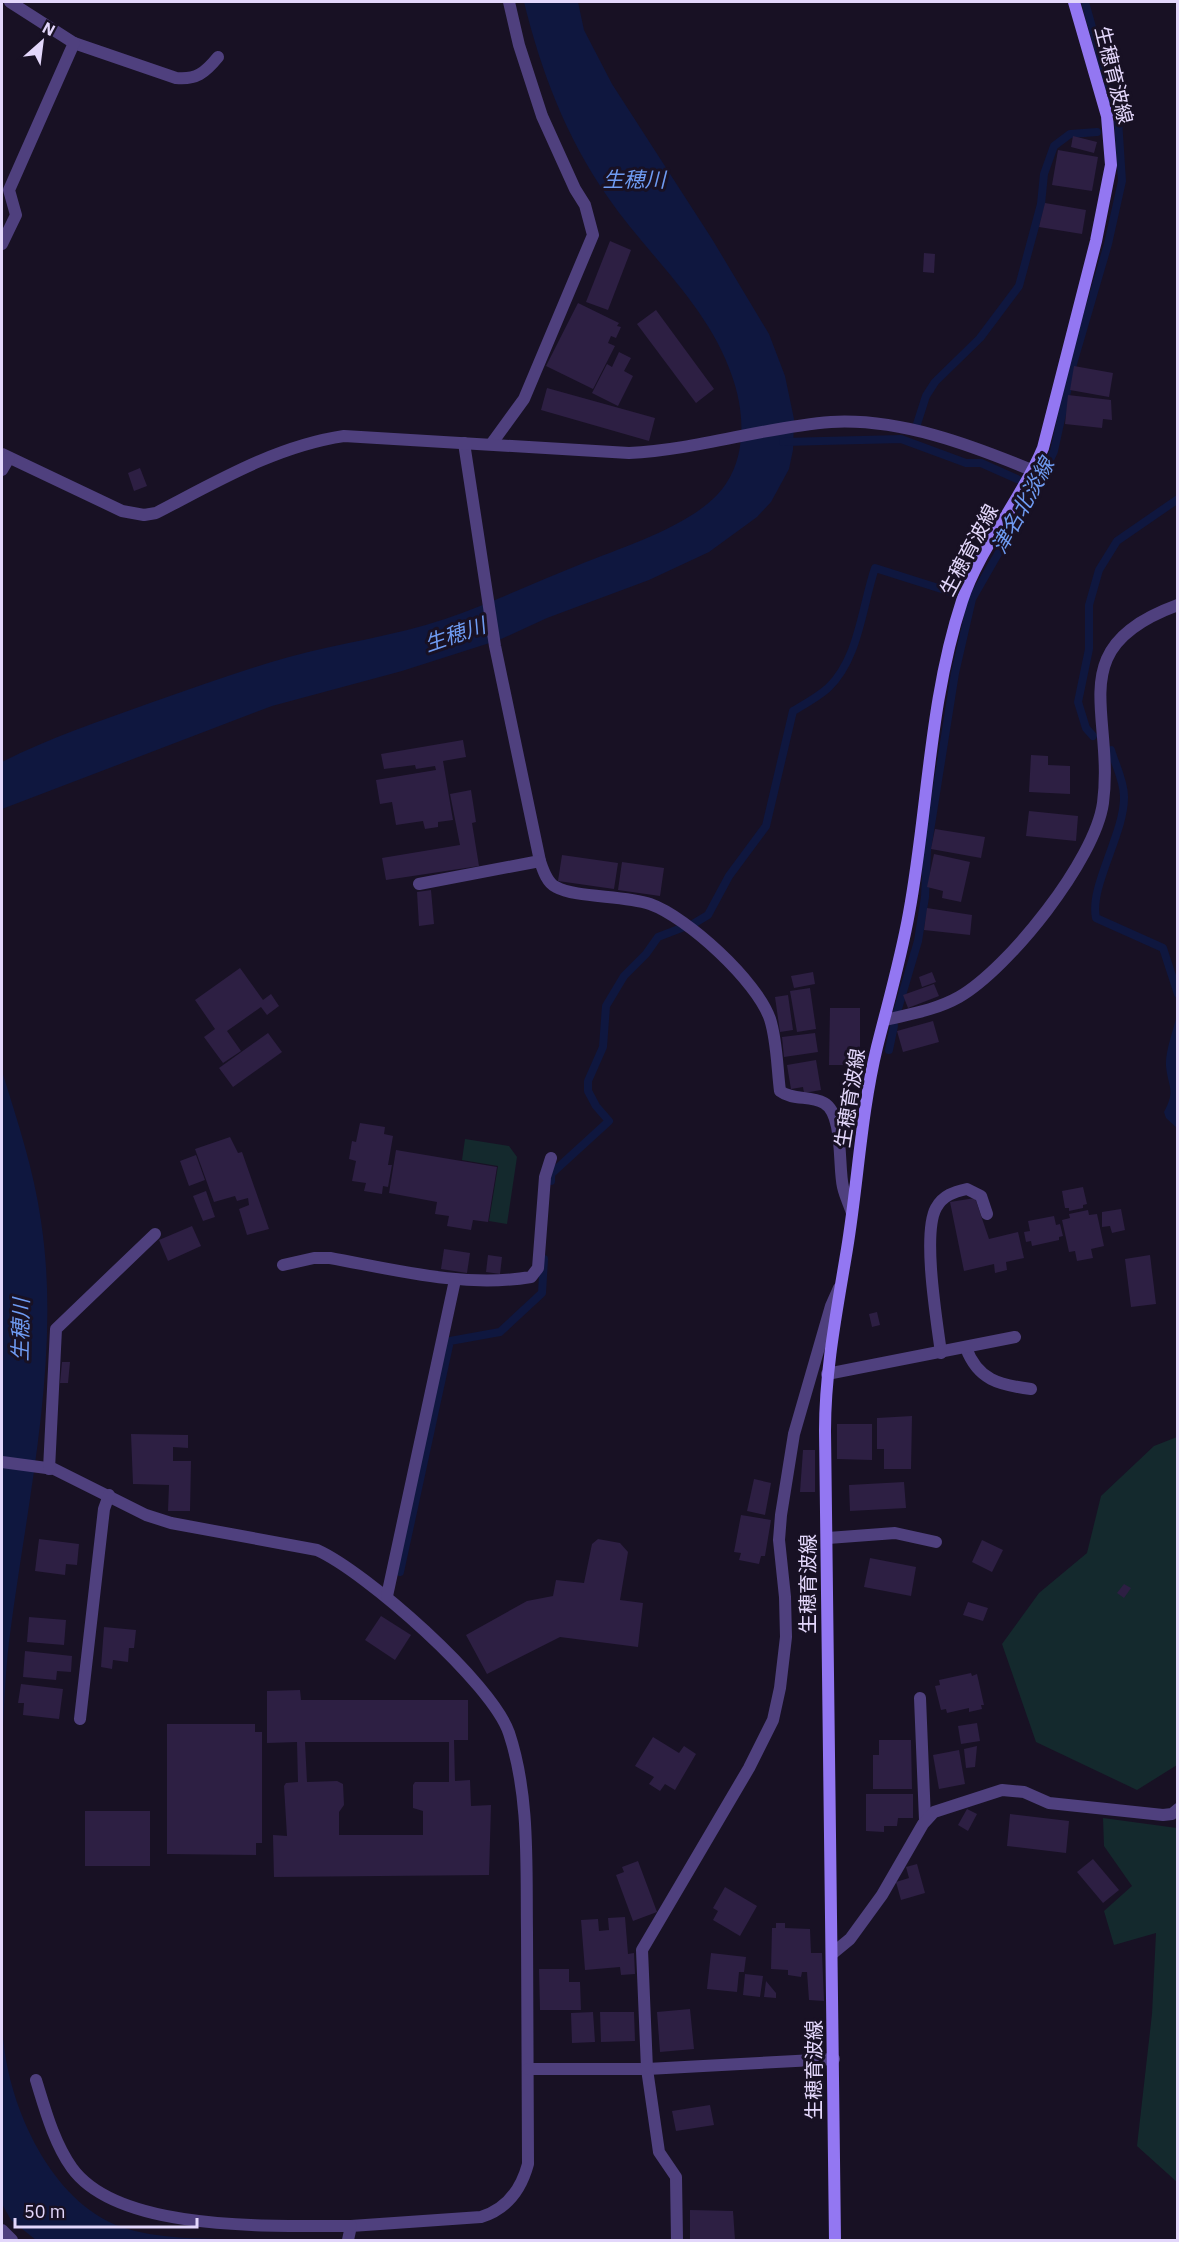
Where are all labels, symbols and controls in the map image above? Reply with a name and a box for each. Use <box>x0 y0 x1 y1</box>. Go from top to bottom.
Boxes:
north arrow <box>12 12 72 72</box>
text: N <box>39 17 59 40</box>
street label: 生穂育波線 <box>1089 23 1140 127</box>
water label: 生穂川 <box>603 165 667 193</box>
water label: 津名北淡線 <box>984 450 1061 558</box>
street label: 生穂育波線 <box>933 499 1004 600</box>
water label: 生穂川 <box>420 610 491 658</box>
street label: 生穂育波線 <box>828 1046 871 1149</box>
water label: 生穂川 <box>5 1296 35 1362</box>
street label: 生穂育波線 <box>794 1534 821 1634</box>
street label: 生穂育波線 <box>800 2020 827 2120</box>
scale bar <box>15 2191 196 2229</box>
text: 50 m <box>24 2200 66 2223</box>

